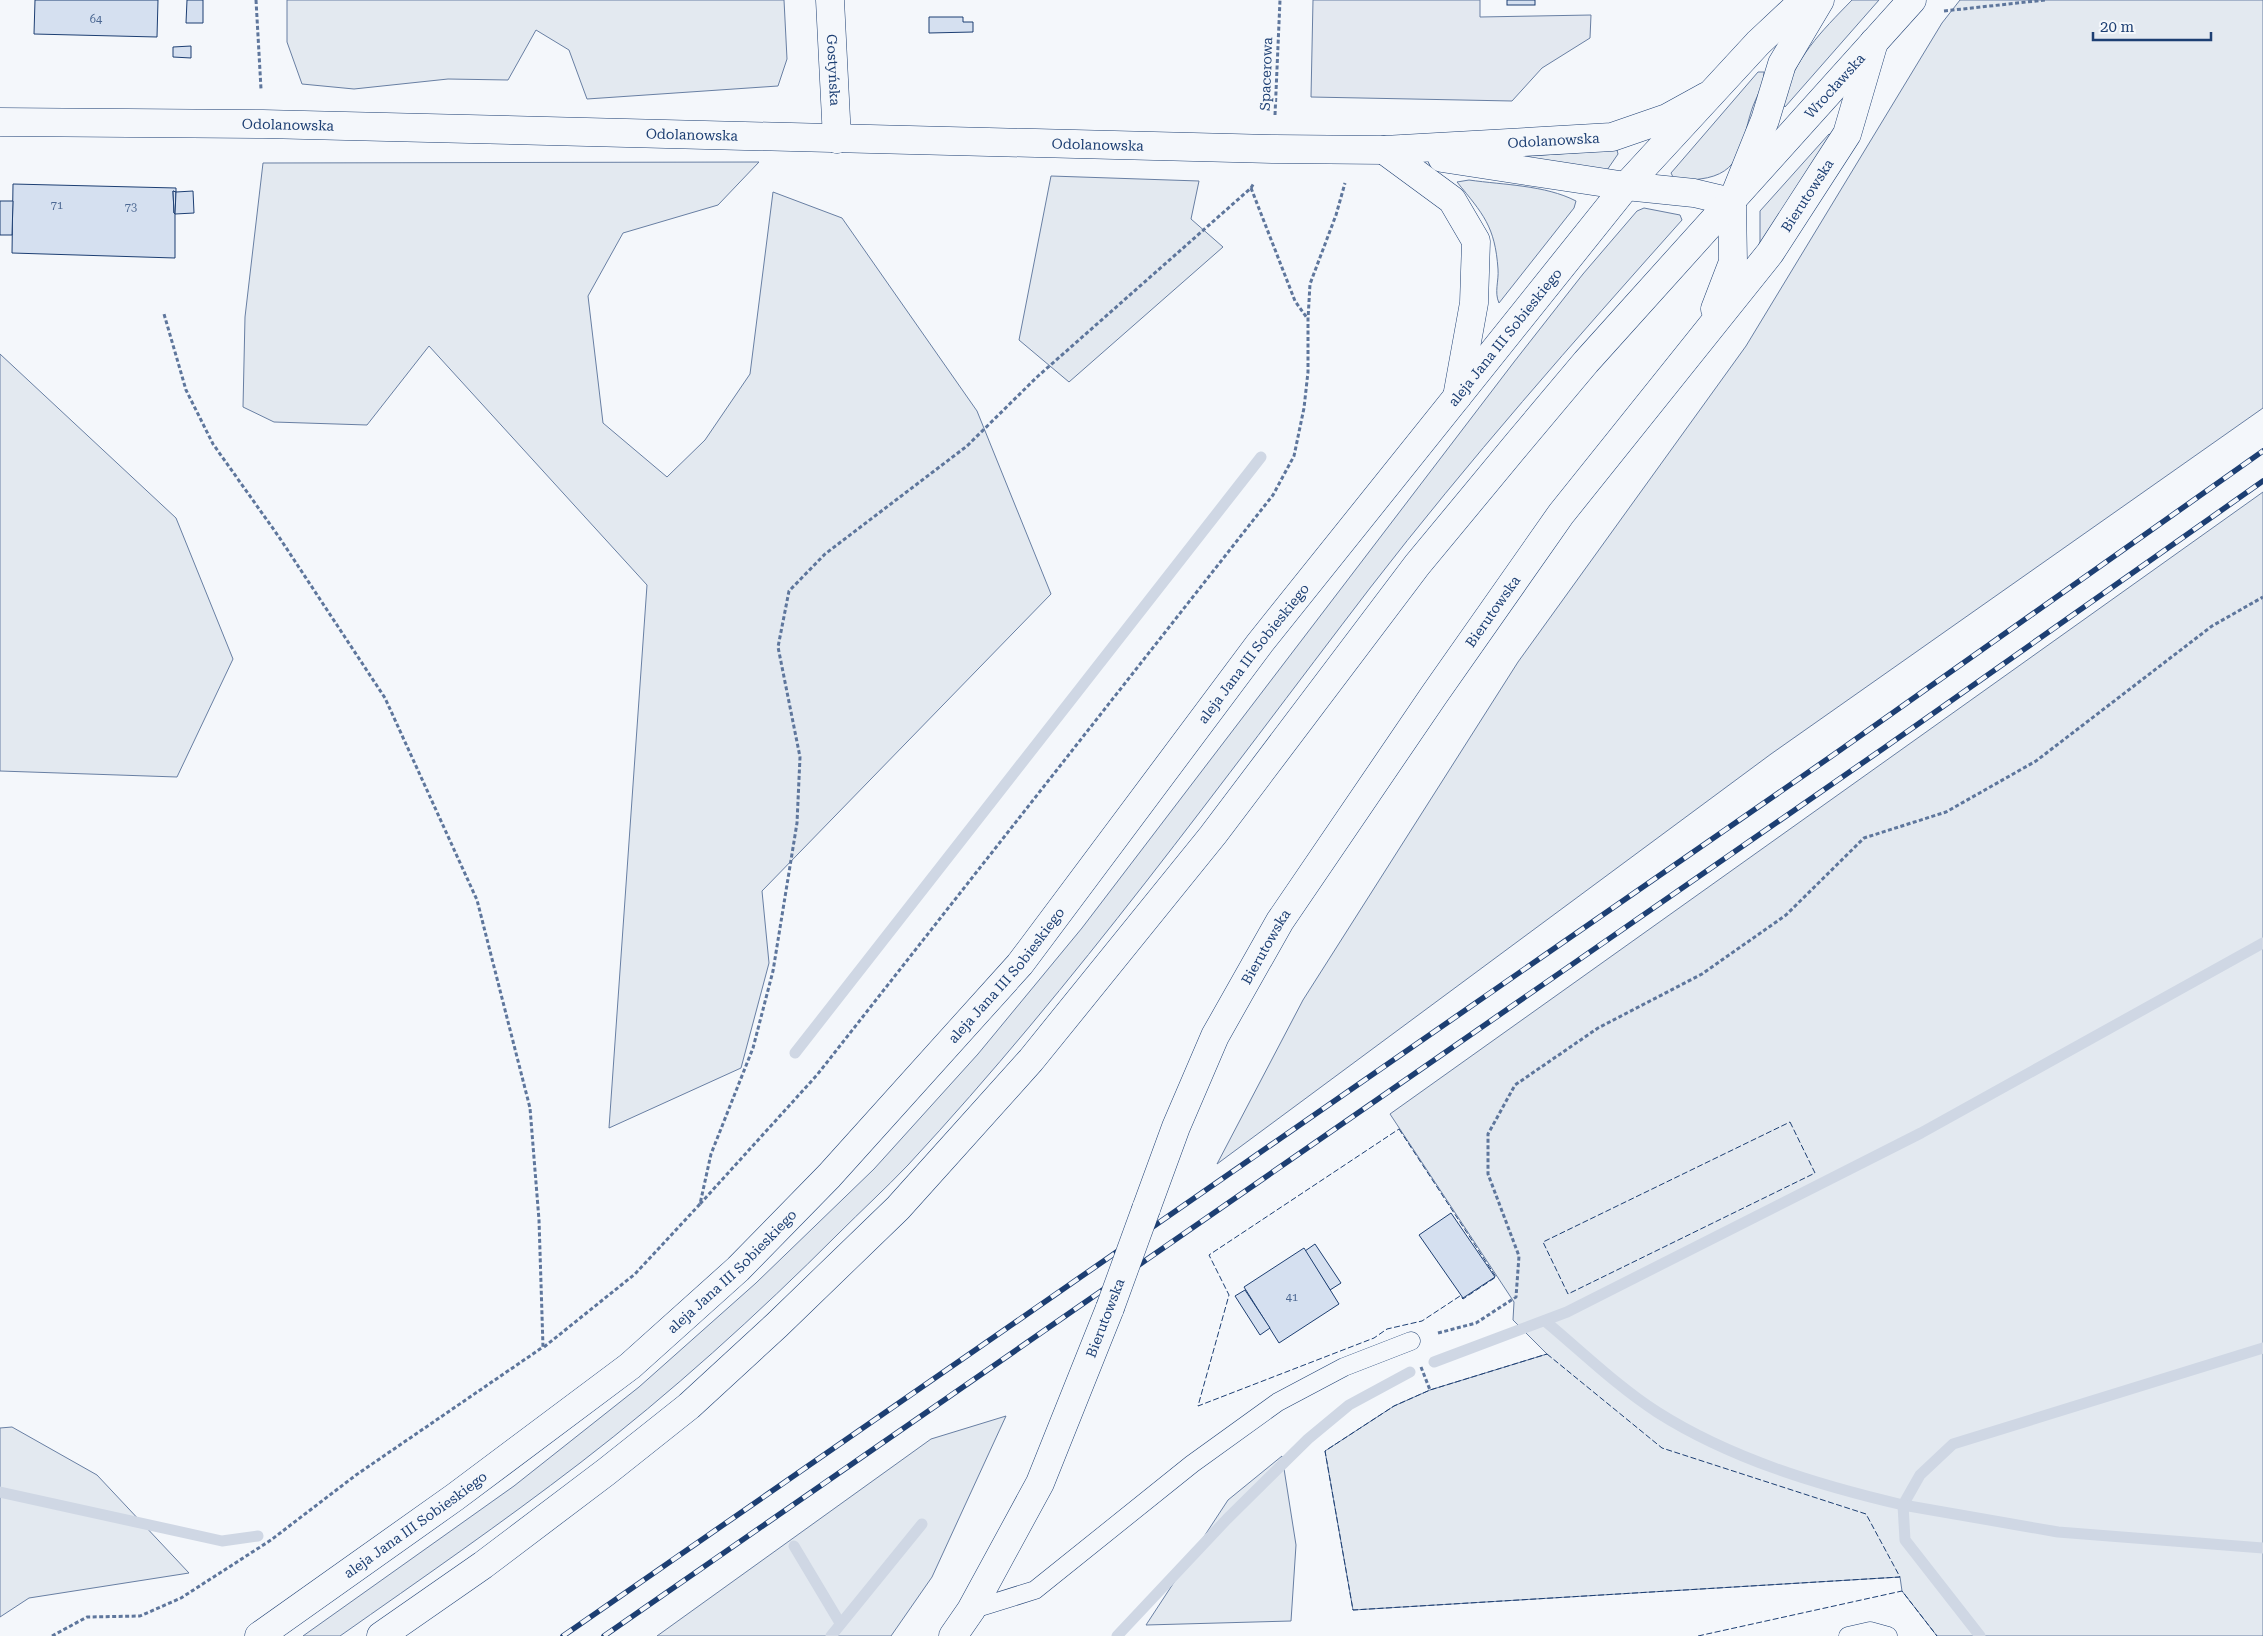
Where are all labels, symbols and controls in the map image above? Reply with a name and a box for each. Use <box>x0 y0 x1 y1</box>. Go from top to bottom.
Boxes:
scale bar <box>2093 10 2210 42</box>
house number: 64 <box>90 13 103 26</box>
text: 20 m <box>2100 18 2135 36</box>
street label: Gostyńska <box>824 34 843 107</box>
street label: Spacerowa <box>1257 37 1275 111</box>
street label: Wrocławska <box>1801 50 1868 122</box>
street label: Odolanowska <box>242 116 335 134</box>
street label: Odolanowska <box>646 125 739 144</box>
street label: Odolanowska <box>1507 130 1600 151</box>
street label: Odolanowska <box>1051 136 1144 154</box>
street label: Bierutowska <box>1778 156 1837 235</box>
house number: 71 <box>51 199 63 212</box>
house number: 73 <box>125 201 137 214</box>
street label: aleja Jana III Sobieskiego <box>1445 265 1565 409</box>
street label: Bierutowska <box>1462 572 1523 650</box>
street label: aleja Jana III Sobieskiego <box>1195 580 1312 727</box>
street label: aleja Jana III Sobieskiego <box>945 904 1067 1046</box>
street label: Bierutowska <box>1238 906 1294 987</box>
street label: aleja Jana III Sobieskiego <box>664 1206 800 1336</box>
street label: Bierutowska <box>1083 1276 1128 1360</box>
house number: 41 <box>1286 1291 1298 1304</box>
street label: aleja Jana III Sobieskiego <box>341 1468 490 1581</box>

